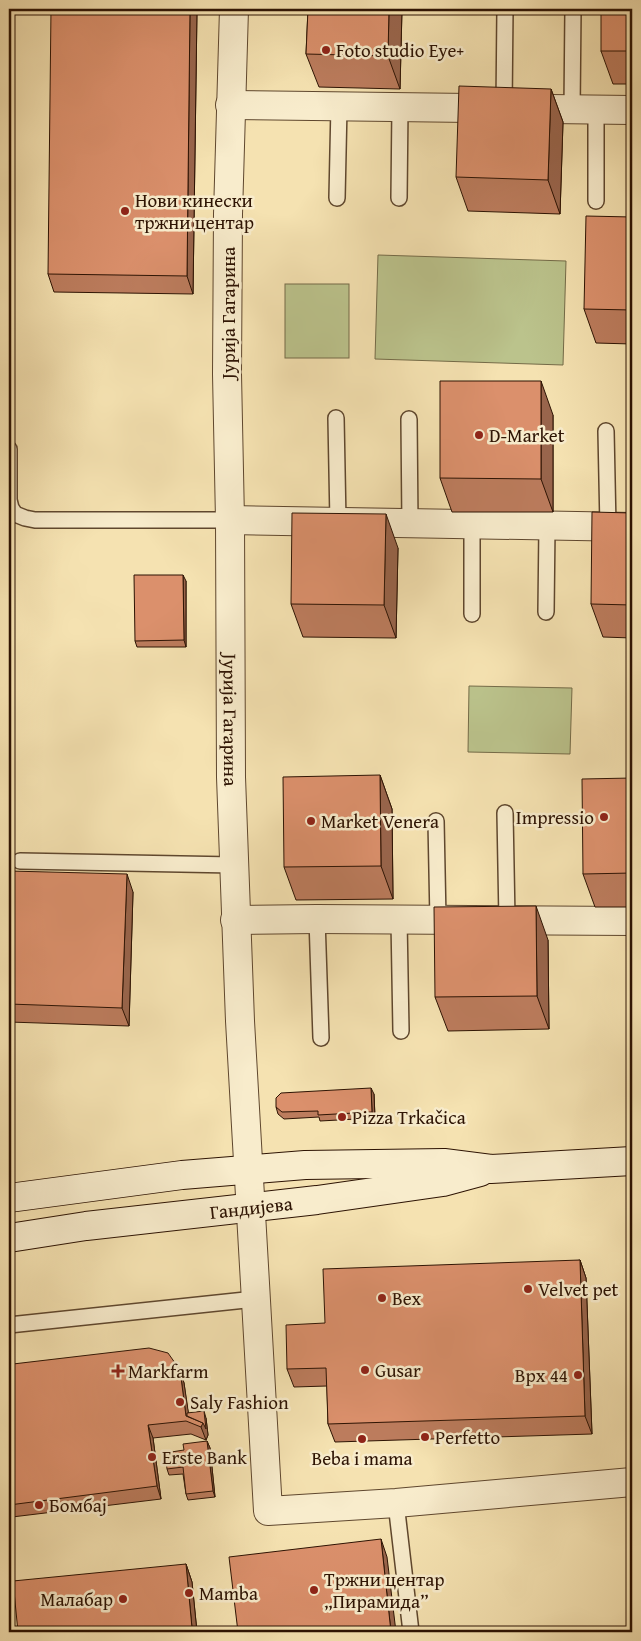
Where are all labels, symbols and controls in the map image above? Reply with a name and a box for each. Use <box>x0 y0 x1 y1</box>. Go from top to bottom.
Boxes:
place label: Foto studio Eye+ <box>336 36 464 64</box>
marker: Foto studio Eye+ <box>320 44 332 56</box>
place label: Нови кинески тржни центар <box>135 186 254 236</box>
marker: Нови кинески тржни центар <box>119 205 131 217</box>
street label: Јурија Гагарина <box>214 247 242 381</box>
place label: D-Market <box>489 421 565 449</box>
marker: D-Market <box>473 429 485 441</box>
street label: Јурија Гагарина <box>217 652 245 787</box>
place label: Impressio <box>516 803 594 831</box>
place label: Market Venera <box>321 807 439 835</box>
marker: Impressio <box>598 811 610 823</box>
marker: Market Venera <box>305 815 317 827</box>
place label: Pizza Trkačica <box>352 1103 466 1131</box>
marker: Pizza Trkačica <box>336 1111 348 1123</box>
street label: Гандијева <box>208 1189 294 1226</box>
place label: Velvet pet <box>538 1275 619 1303</box>
marker: Velvet pet <box>522 1283 534 1295</box>
place label: Bex <box>392 1284 421 1312</box>
marker: Bex <box>376 1292 388 1304</box>
place label: Gusar <box>375 1356 421 1384</box>
place label: Markfarm <box>128 1357 209 1385</box>
place label: Врх 44 <box>515 1361 568 1389</box>
marker: Gusar <box>359 1364 371 1376</box>
marker: Markfarm <box>112 1365 124 1377</box>
marker: Врх 44 <box>572 1369 584 1381</box>
place label: Saly Fashion <box>190 1388 289 1416</box>
marker: Saly Fashion <box>174 1396 186 1408</box>
place label: Perfetto <box>435 1423 500 1451</box>
marker: Perfetto <box>419 1431 431 1443</box>
marker: Beba i mama <box>356 1433 368 1445</box>
place label: Erste Bank <box>162 1443 247 1471</box>
place label: Beba i mama <box>311 1444 413 1472</box>
marker: Erste Bank <box>146 1451 158 1463</box>
place label: Бомбај <box>49 1491 107 1519</box>
marker: Бомбај <box>33 1499 45 1511</box>
place label: Тржни центар „Пирамида” <box>324 1565 445 1615</box>
place label: Mamba <box>199 1579 258 1607</box>
marker: Тржни центар „Пирамида” <box>308 1584 320 1596</box>
place label: Малабар <box>41 1585 113 1613</box>
marker: Mamba <box>183 1587 195 1599</box>
marker: Малабар <box>117 1593 129 1605</box>

